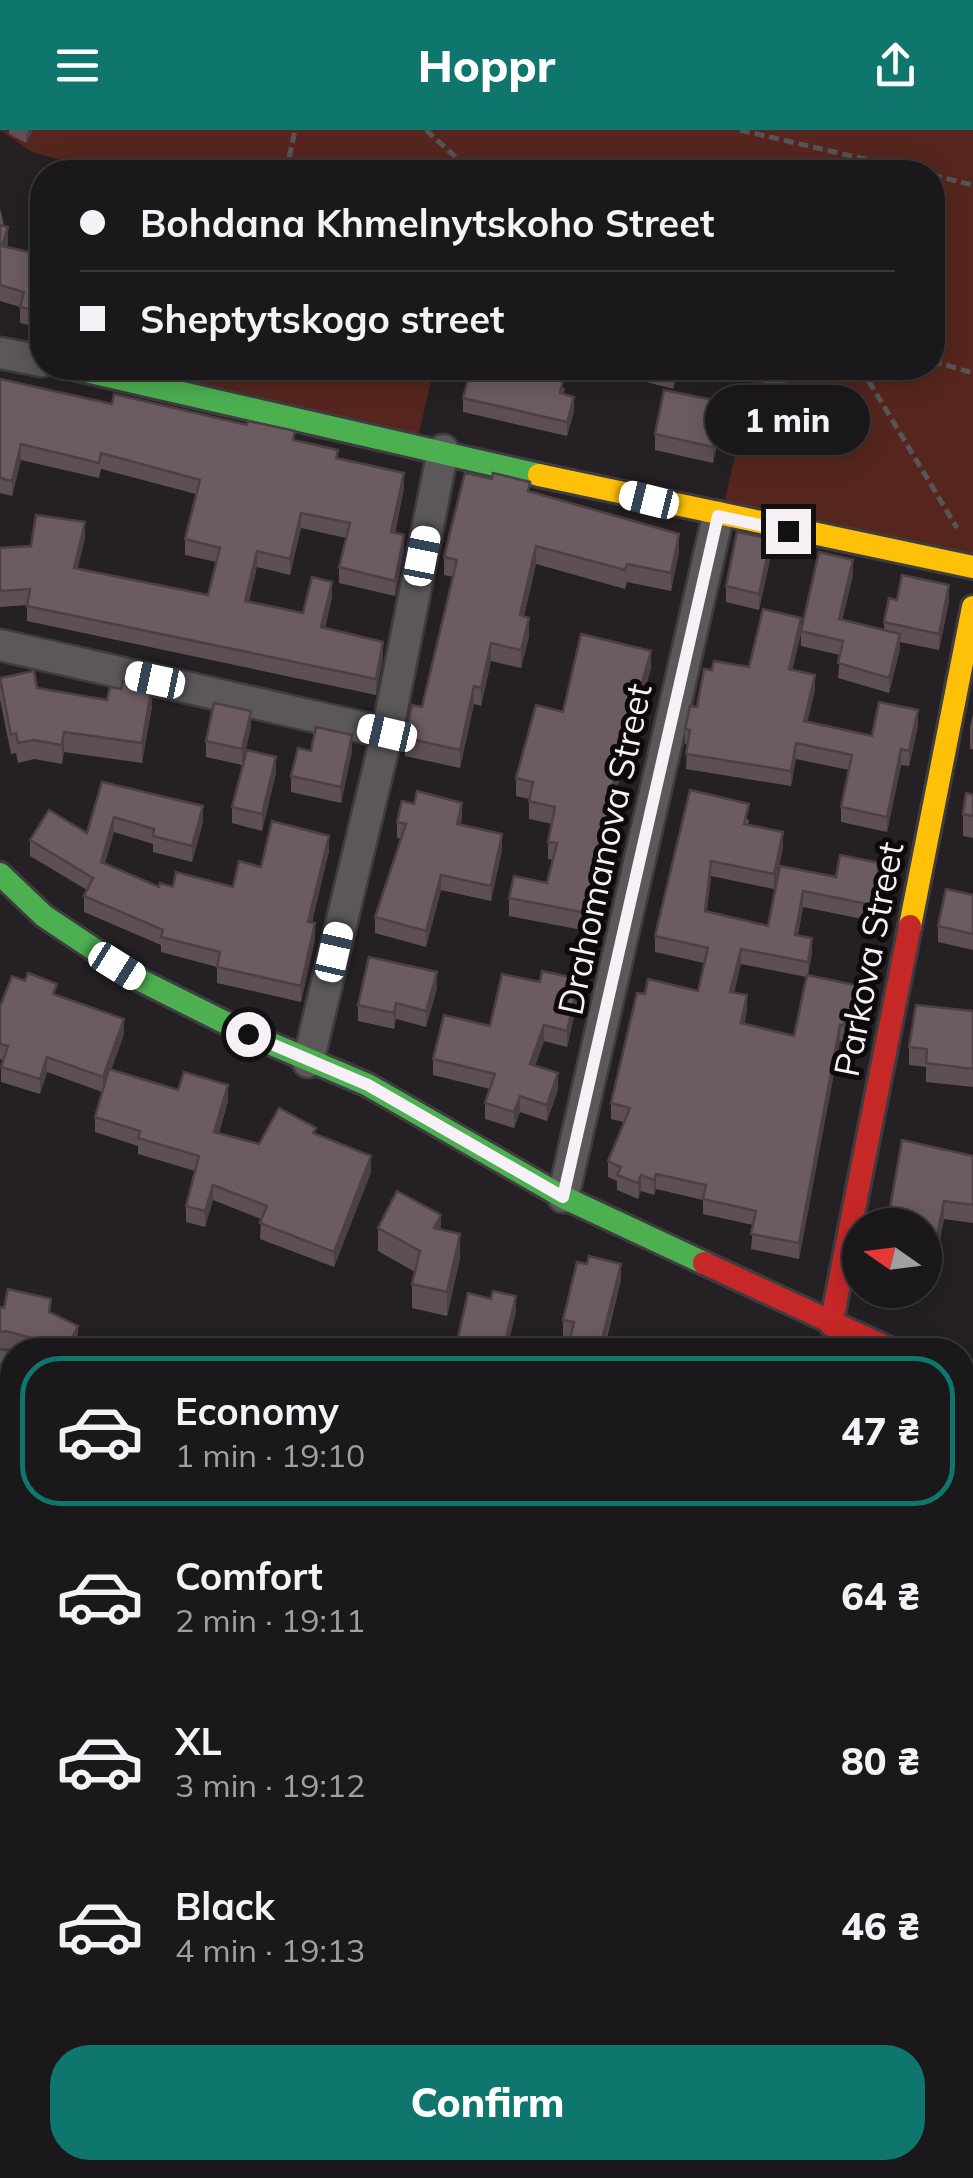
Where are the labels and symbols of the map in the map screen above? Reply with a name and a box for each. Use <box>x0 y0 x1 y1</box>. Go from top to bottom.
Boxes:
callout: 1 min <box>706 386 870 456</box>
car <box>616 478 682 522</box>
route end <box>766 509 811 554</box>
car <box>402 524 442 588</box>
car <box>123 659 187 701</box>
street label: Drahomanova Street <box>547 679 661 1019</box>
car <box>354 712 420 754</box>
street label: Parkova Street <box>824 838 912 1080</box>
car <box>313 919 355 985</box>
car <box>84 937 150 995</box>
route start <box>226 1012 271 1057</box>
north arrow <box>842 1208 942 1308</box>

